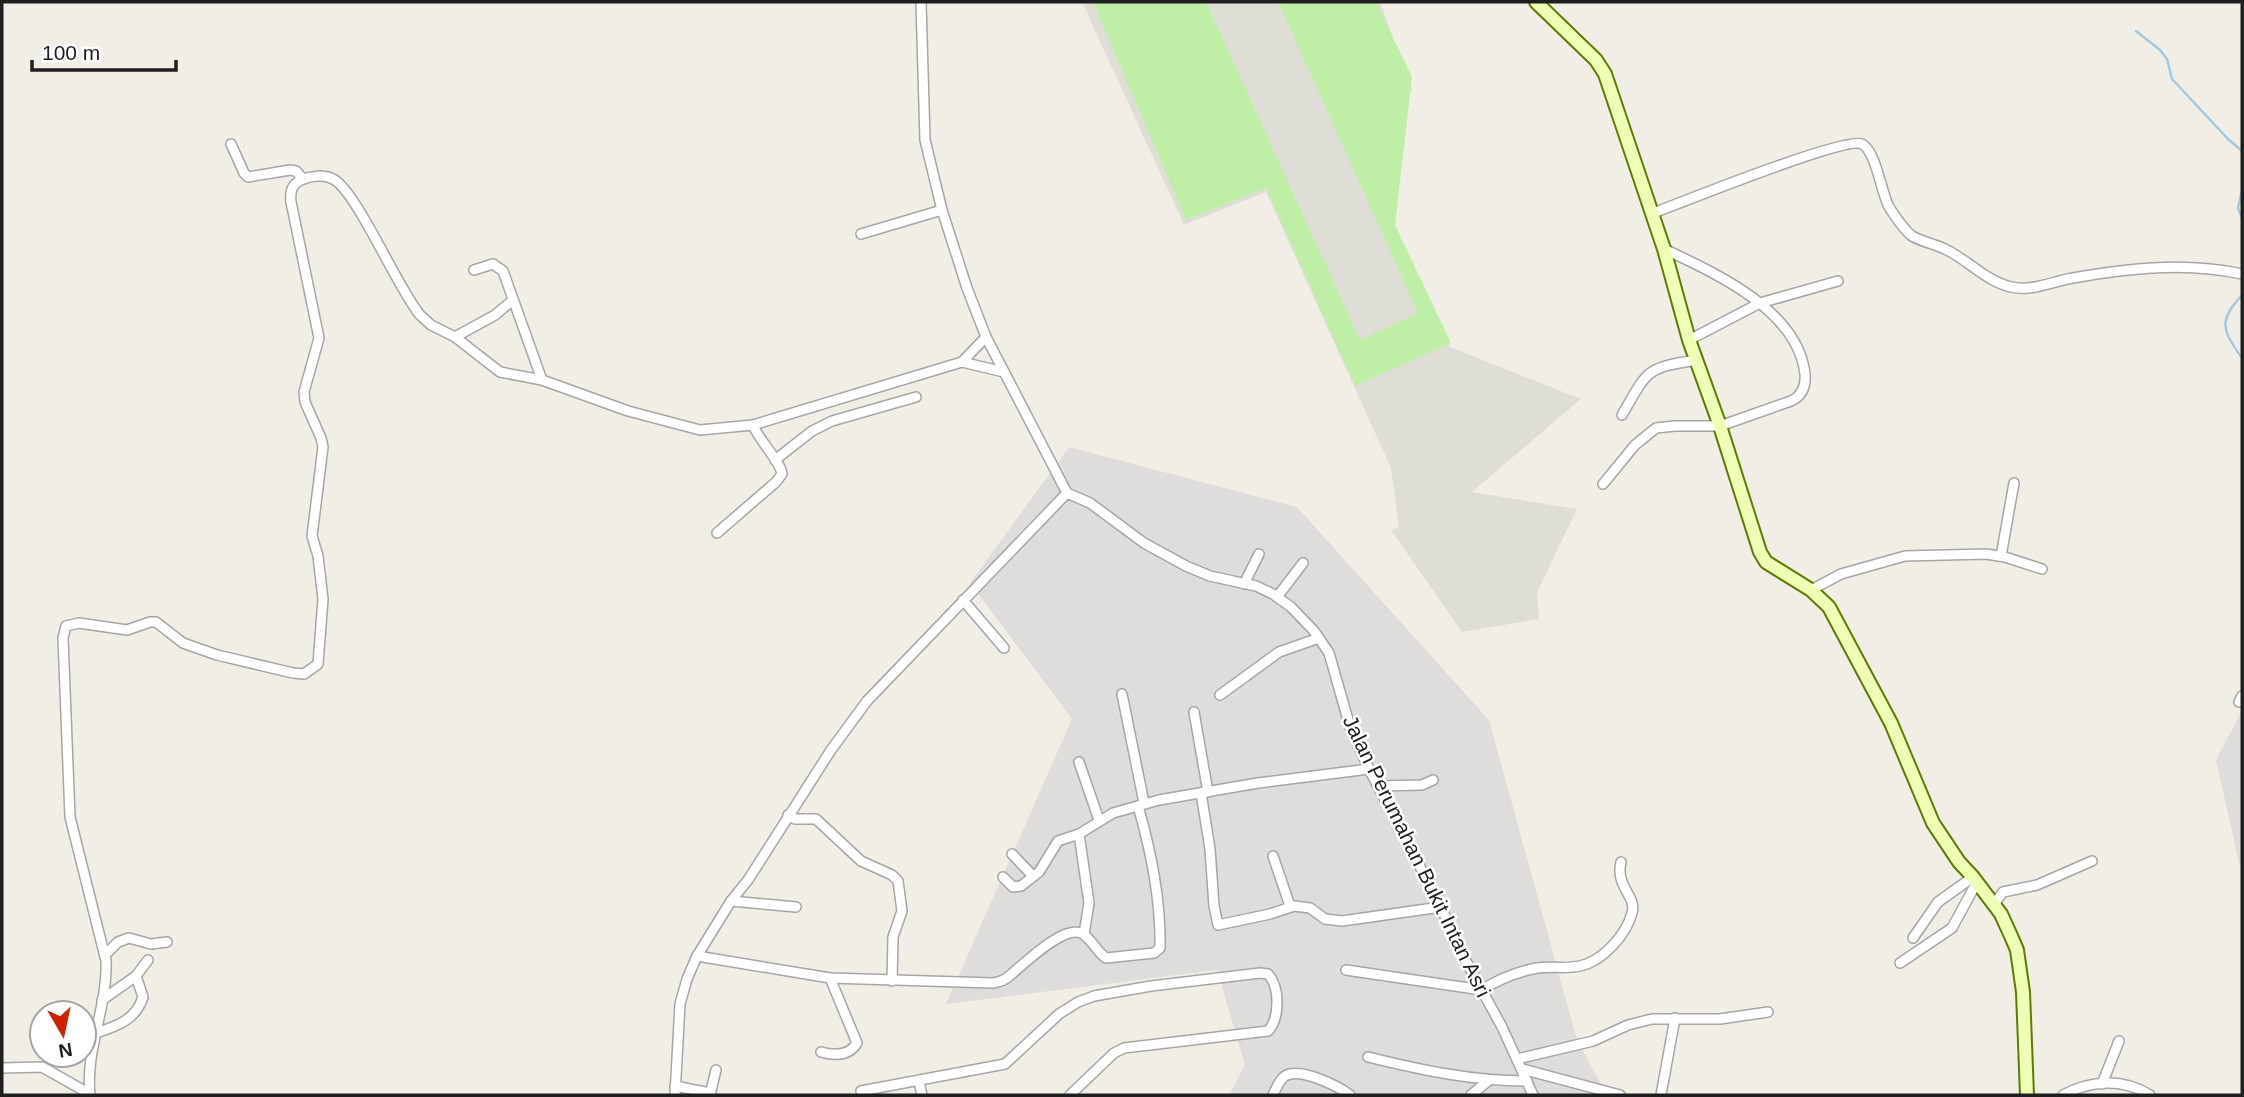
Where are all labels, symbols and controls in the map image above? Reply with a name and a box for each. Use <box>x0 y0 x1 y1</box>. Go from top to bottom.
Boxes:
scale bar <box>32 28 175 72</box>
text: 100 m <box>42 41 100 64</box>
street label: Jalan Perumahan Bukit Intan Asri <box>1339 711 1495 1001</box>
north arrow <box>28 999 98 1069</box>
text: N <box>57 1039 74 1062</box>

